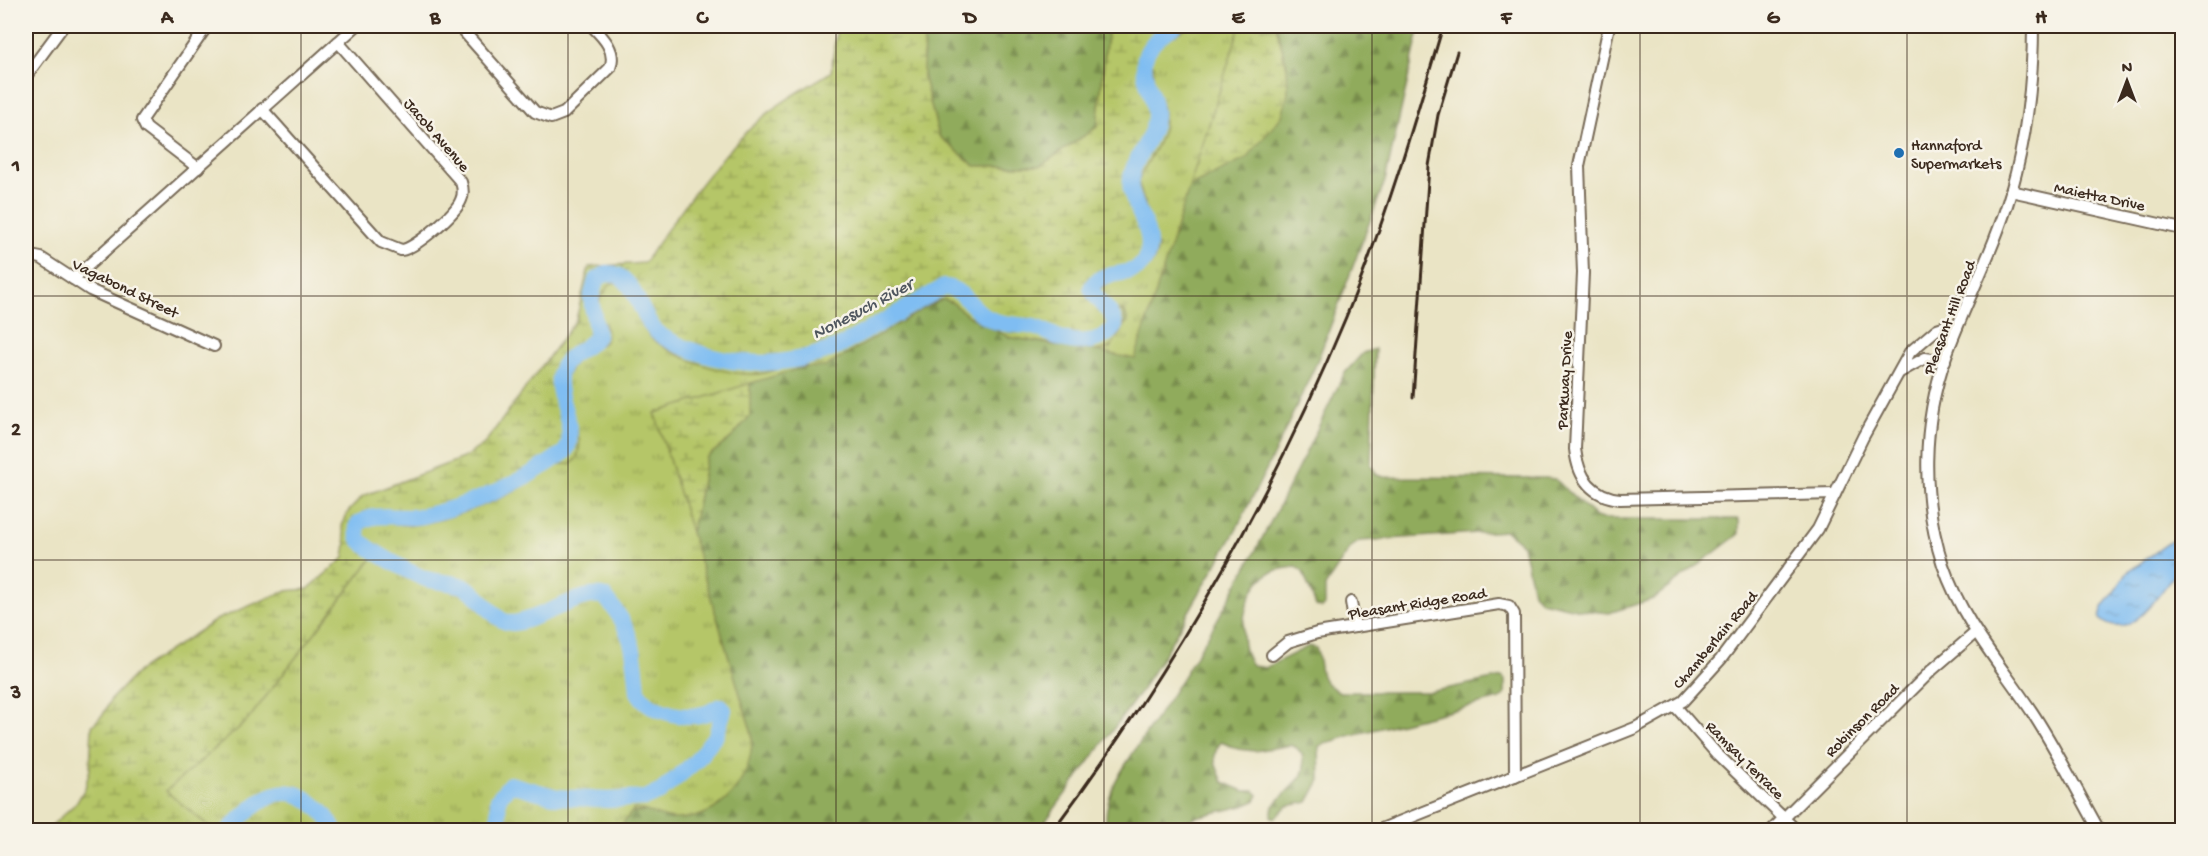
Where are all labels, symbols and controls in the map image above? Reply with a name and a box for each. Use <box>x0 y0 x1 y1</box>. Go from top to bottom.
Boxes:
text: A <box>160 8 175 31</box>
text: B <box>429 8 441 31</box>
text: C <box>696 8 710 31</box>
text: D <box>961 8 977 31</box>
text: E <box>1232 8 1246 31</box>
text: F <box>1500 8 1513 31</box>
text: G <box>1767 8 1781 31</box>
text: H <box>2035 8 2047 31</box>
north arrow <box>2097 51 2157 111</box>
text: N <box>2122 60 2133 79</box>
street label: Jacob Avenue <box>398 96 473 178</box>
place label: Hannaford Supermarkets <box>1911 138 2003 175</box>
marker: Hannaford Supermarkets <box>1892 146 1906 160</box>
text: 1 <box>11 156 20 179</box>
street label: Maietta Drive <box>2052 180 2147 217</box>
street label: Vagabond Street <box>67 256 182 325</box>
street label: Pleasant Hill Road <box>1920 257 1982 379</box>
water label: Nonesuch River <box>809 273 920 346</box>
street label: Parkway Drive <box>1554 330 1579 431</box>
text: 2 <box>11 420 21 443</box>
street label: Pleasant Ridge Road <box>1346 585 1490 626</box>
street label: Chamberlain Road <box>1670 587 1764 694</box>
street label: Robinson Road <box>1823 679 1906 762</box>
text: 3 <box>10 683 21 706</box>
street label: Ramsay Terrace <box>1700 718 1787 805</box>

